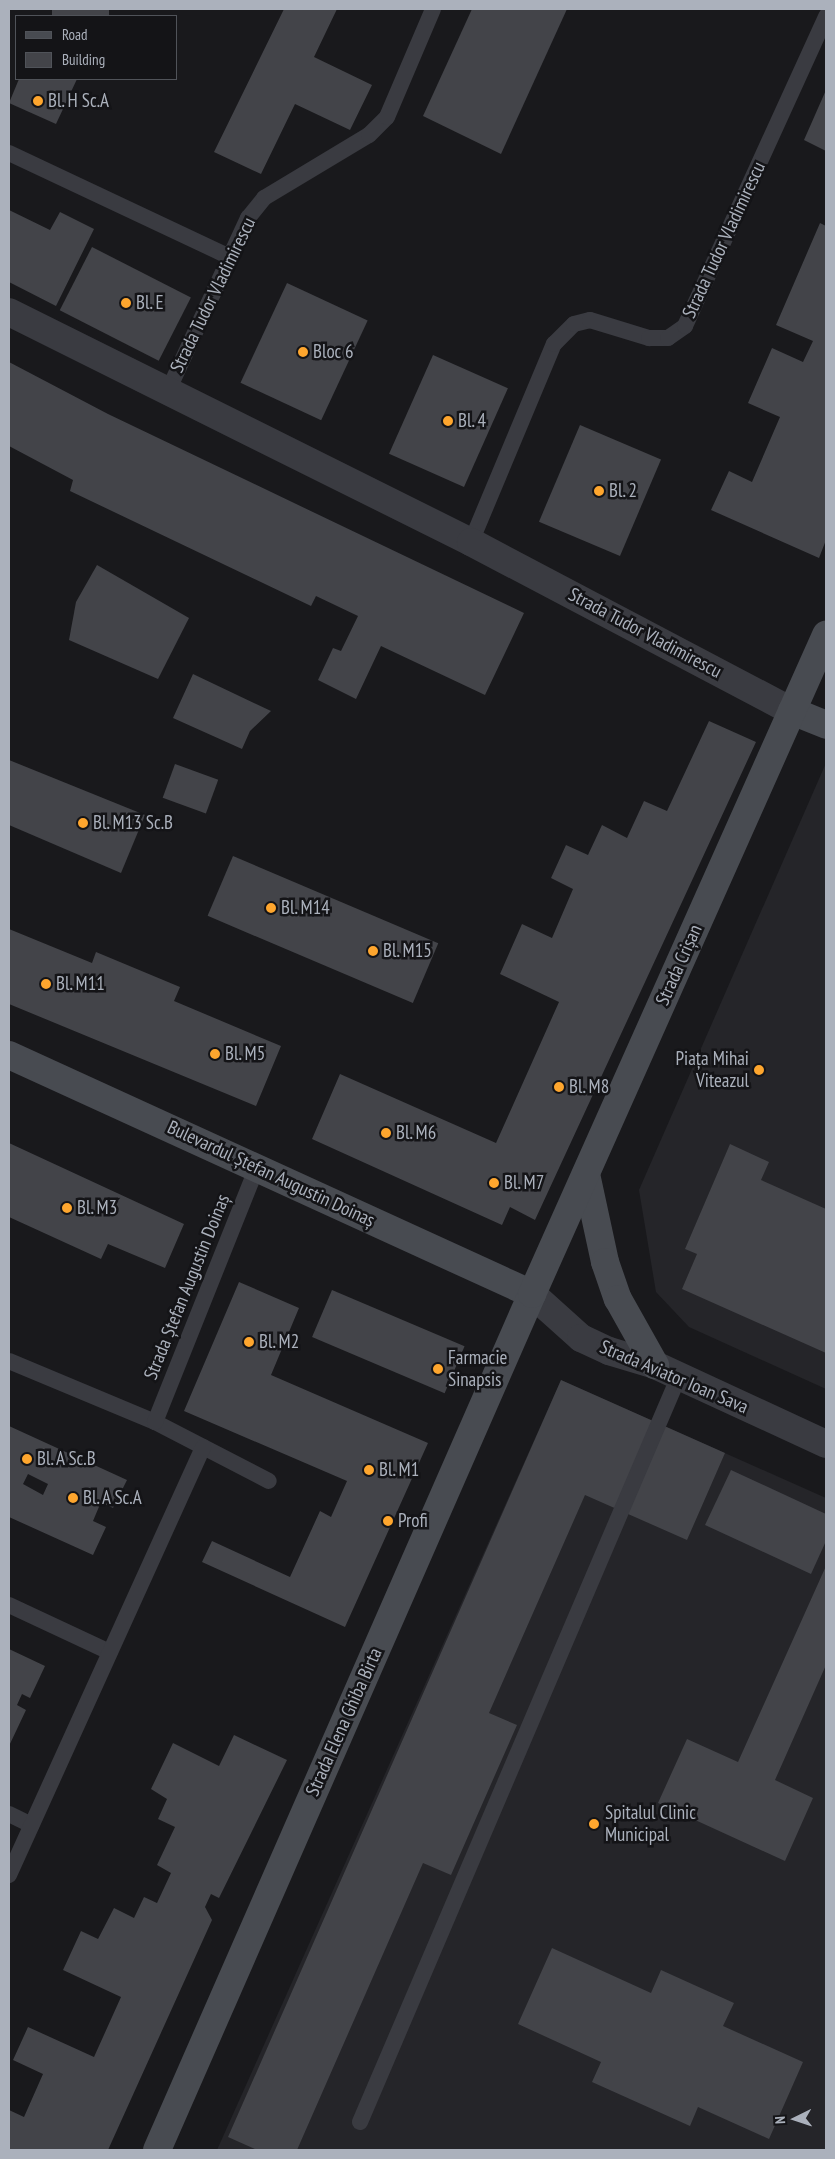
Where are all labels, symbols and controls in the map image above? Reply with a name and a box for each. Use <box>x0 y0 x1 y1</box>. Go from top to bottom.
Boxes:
legend <box>15 15 178 80</box>
text: Road <box>62 25 88 44</box>
text: Building <box>62 50 105 69</box>
place label: Bl. H Sc.A <box>48 90 110 112</box>
marker: Bl. H Sc.A <box>32 95 44 107</box>
street label: Strada Tudor Vladimirescu <box>678 158 770 322</box>
street label: Strada Tudor Vladimirescu <box>165 213 261 377</box>
place label: Bl. E <box>136 292 165 314</box>
marker: Bl. E <box>120 297 132 309</box>
place label: Bloc 6 <box>313 341 354 363</box>
marker: Bloc 6 <box>297 346 309 358</box>
place label: Bl. 4 <box>458 410 487 432</box>
marker: Bl. 4 <box>442 415 454 427</box>
place label: Bl. 2 <box>609 480 638 502</box>
marker: Bl. 2 <box>593 485 605 497</box>
street label: Strada Tudor Vladimirescu <box>564 583 726 683</box>
place label: Bl. M13 Sc.B <box>93 812 174 834</box>
marker: Bl. M13 Sc.B <box>77 817 89 829</box>
place label: Bl. M14 <box>281 897 331 919</box>
marker: Bl. M14 <box>265 902 277 914</box>
street label: Strada Crișan <box>651 921 707 1009</box>
place label: Bl. M15 <box>383 940 433 962</box>
marker: Bl. M15 <box>367 945 379 957</box>
place label: Bl. M11 <box>56 973 106 995</box>
marker: Bl. M11 <box>40 978 52 990</box>
place label: Bl. M5 <box>225 1043 266 1065</box>
marker: Bl. M5 <box>209 1048 221 1060</box>
place label: Piața Mihai Viteazul <box>676 1048 749 1092</box>
marker: Piața Mihai Viteazul <box>753 1064 765 1076</box>
place label: Bl. M8 <box>569 1076 610 1098</box>
marker: Bl. M8 <box>553 1081 565 1093</box>
street label: Bulevardul Ștefan Augustin Doinaș <box>163 1116 379 1232</box>
place label: Bl. M6 <box>396 1122 437 1144</box>
marker: Bl. M6 <box>380 1127 392 1139</box>
place label: Bl. M7 <box>504 1172 545 1194</box>
marker: Bl. M7 <box>488 1177 500 1189</box>
street label: Strada Ștefan Augustin Doinaș <box>139 1191 235 1383</box>
place label: Bl. M3 <box>77 1197 118 1219</box>
marker: Bl. M3 <box>61 1202 73 1214</box>
place label: Bl. M2 <box>259 1331 300 1353</box>
street label: Strada Aviator Ioan Sava <box>596 1335 752 1419</box>
marker: Bl. M2 <box>243 1336 255 1348</box>
place label: Farmacie Sinapsis <box>448 1347 507 1391</box>
marker: Farmacie Sinapsis <box>432 1363 444 1375</box>
place label: Bl. A Sc.B <box>37 1448 98 1470</box>
marker: Bl. A Sc.B <box>21 1453 33 1465</box>
place label: Bl. M1 <box>379 1459 420 1481</box>
marker: Bl. M1 <box>363 1464 375 1476</box>
place label: Bl. A Sc.A <box>83 1487 144 1509</box>
marker: Bl. A Sc.A <box>67 1492 79 1504</box>
place label: Profi <box>398 1510 428 1532</box>
marker: Profi <box>382 1515 394 1527</box>
street label: Strada Elena Ghiba Birta <box>301 1644 387 1800</box>
place label: Spitalul Clinic Municipal <box>605 1802 696 1846</box>
marker: Spitalul Clinic Municipal <box>587 1817 601 1831</box>
north arrow <box>770 2094 820 2144</box>
text: N <box>771 2116 789 2124</box>

